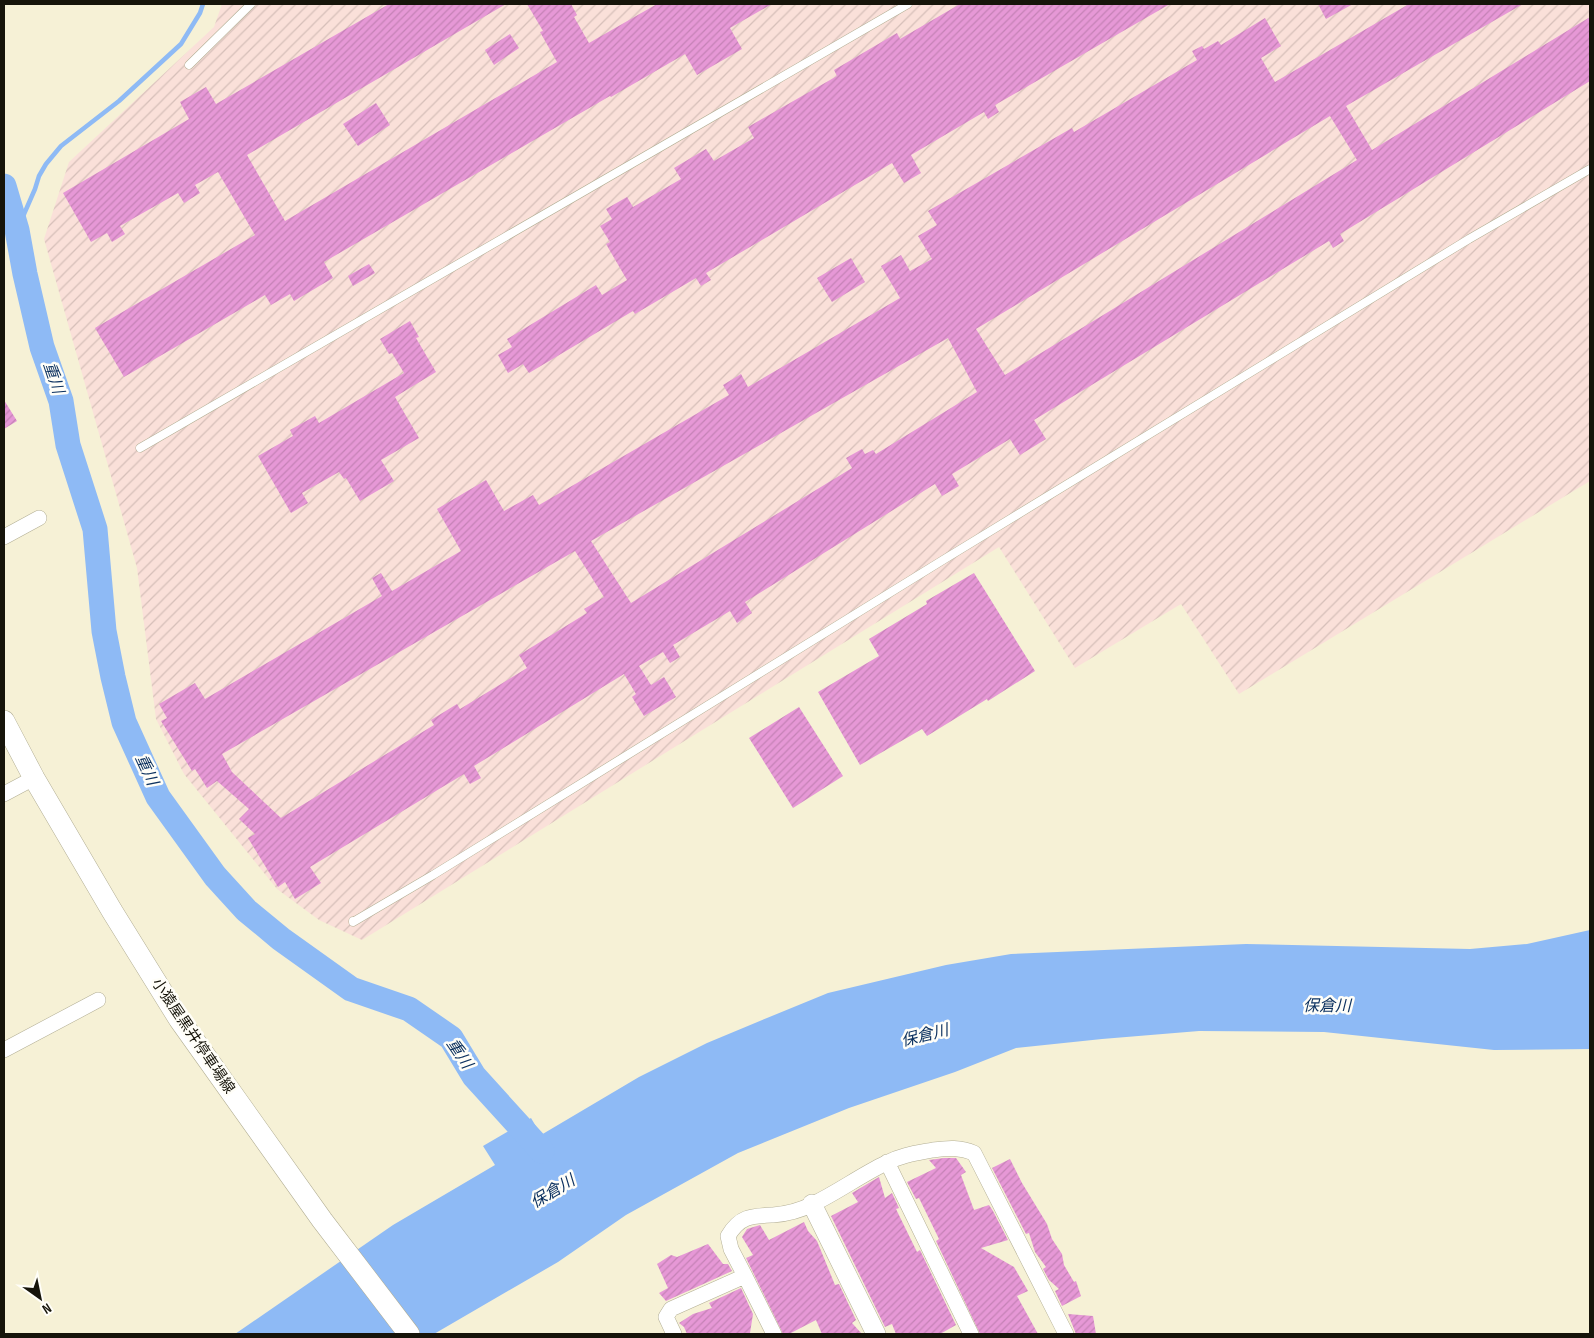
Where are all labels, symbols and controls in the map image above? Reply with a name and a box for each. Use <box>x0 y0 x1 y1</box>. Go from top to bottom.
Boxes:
water label: 重川 <box>39 360 68 398</box>
water label: 重川 <box>131 751 162 790</box>
street label: 小猿屋黒井停車場線 <box>147 975 239 1097</box>
water label: 保倉川 <box>1303 997 1353 1016</box>
water label: 保倉川 <box>899 1020 953 1051</box>
water label: 重川 <box>442 1035 477 1074</box>
water label: 保倉川 <box>528 1170 580 1213</box>
north arrow <box>15 1273 65 1323</box>
text: N <box>39 1299 55 1318</box>

